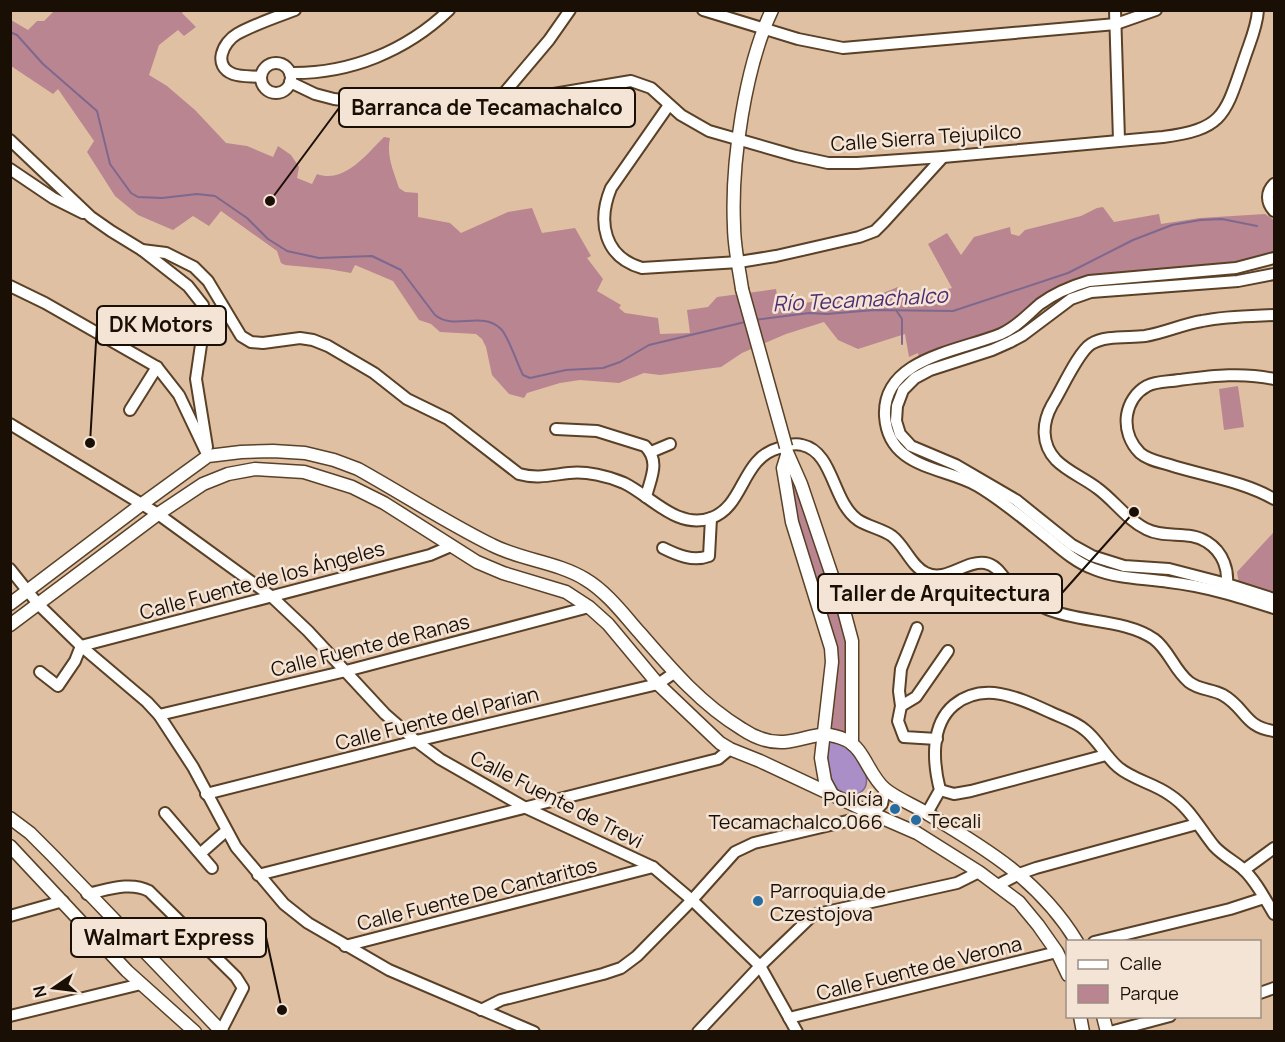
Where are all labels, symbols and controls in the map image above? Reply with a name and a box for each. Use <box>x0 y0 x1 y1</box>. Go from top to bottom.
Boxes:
callout: Barranca de Tecamachalco <box>339 88 635 127</box>
text: Barranca de Tecamachalco <box>351 93 623 121</box>
street label: Calle Sierra Tejupilco <box>830 117 1022 157</box>
water label: Río Tecamachalco <box>772 280 950 318</box>
callout: DK Motors <box>97 306 226 345</box>
text: DK Motors <box>109 310 213 338</box>
street label: Calle Fuente de los Ángeles <box>137 534 387 626</box>
callout: Taller de Arquitectura <box>818 574 1062 613</box>
text: Taller de Arquitectura <box>830 579 1050 607</box>
street label: Calle Fuente de Ranas <box>268 607 472 683</box>
street label: Calle Fuente del Parian <box>332 680 542 756</box>
street label: Calle Fuente de Trevi <box>466 744 648 854</box>
place label: Policía Tecamachalco 066 <box>708 785 883 835</box>
marker: Policía Tecamachalco 066 <box>888 802 902 816</box>
place label: Tecali <box>928 807 981 834</box>
marker: Tecali <box>909 813 923 827</box>
street label: Calle Fuente De Cantaritos <box>354 851 600 937</box>
place label: Parroquia de Czestojova <box>770 877 886 927</box>
marker: Parroquia de Czestojova <box>751 894 765 908</box>
callout: Walmart Express <box>71 918 266 957</box>
text: Walmart Express <box>84 923 254 951</box>
street label: Calle Fuente de Verona <box>813 929 1025 1007</box>
legend <box>1066 940 1261 1018</box>
text: Calle <box>1120 951 1162 975</box>
north arrow <box>24 958 84 1018</box>
text: Parque <box>1120 981 1179 1005</box>
text: N <box>27 983 52 1000</box>

